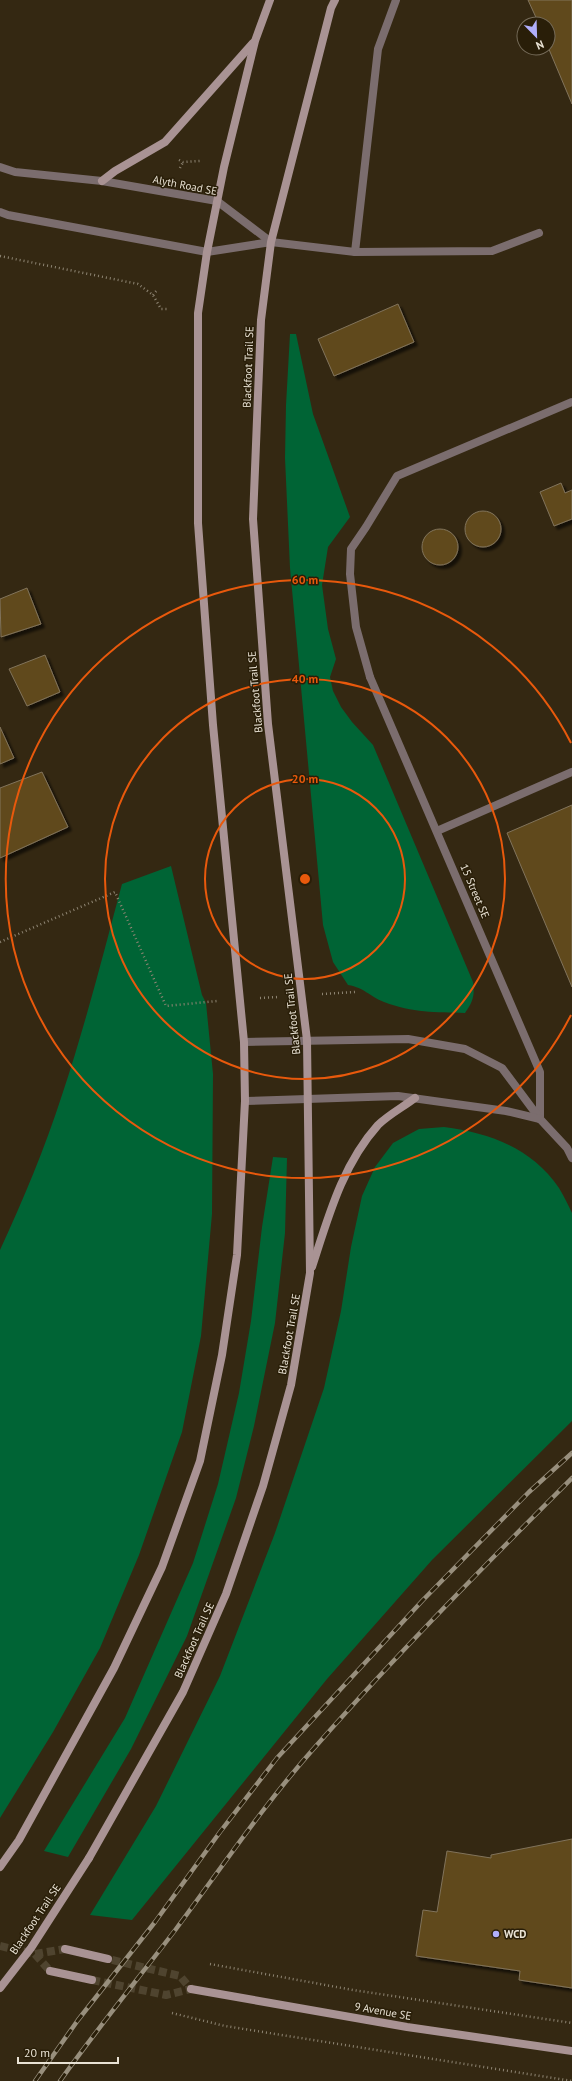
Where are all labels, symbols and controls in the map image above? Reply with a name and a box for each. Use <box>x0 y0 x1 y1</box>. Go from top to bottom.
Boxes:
north arrow <box>516 16 556 56</box>
text: N <box>534 37 546 53</box>
street label: Alyth Road SE <box>152 172 219 198</box>
street label: Blackfoot Trail SE <box>240 326 256 408</box>
text: 60 m <box>292 572 318 587</box>
street label: Blackfoot Trail SE <box>244 651 266 733</box>
text: 40 m <box>292 671 318 686</box>
text: 20 m <box>292 771 318 786</box>
street label: 15 Street SE <box>457 862 493 920</box>
centre of rings <box>298 872 312 886</box>
street label: Blackfoot Trail SE <box>281 972 303 1055</box>
street label: Blackfoot Trail SE <box>275 1292 303 1376</box>
street label: Blackfoot Trail SE <box>171 1600 217 1680</box>
street label: Blackfoot Trail SE <box>6 1881 64 1957</box>
place label: WCD <box>504 1927 526 1941</box>
marker: WCD <box>491 1929 501 1939</box>
street label: 9 Avenue SE <box>353 1999 413 2023</box>
scale bar <box>18 2039 118 2065</box>
text: 20 m <box>24 2045 50 2060</box>

